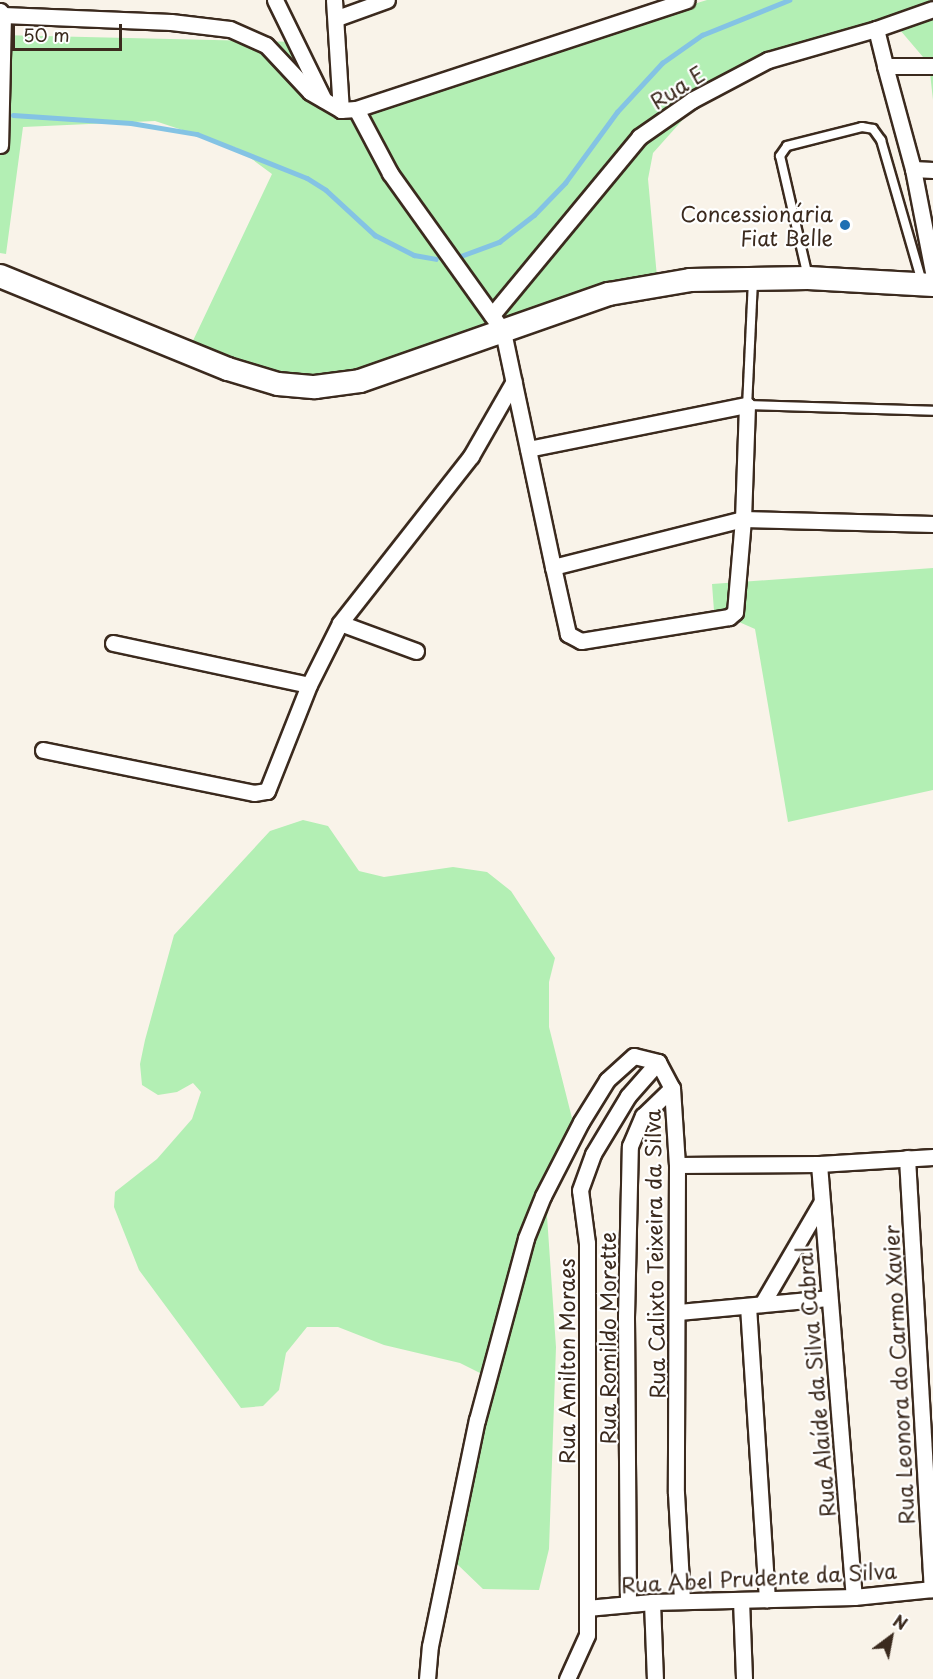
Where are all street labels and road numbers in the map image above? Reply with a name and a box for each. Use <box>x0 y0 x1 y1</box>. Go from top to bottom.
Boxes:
street label: Rua E <box>645 60 709 114</box>
street label: Rua Calixto Teixeira da Silva <box>639 1108 669 1400</box>
street label: Rua Leonora do Carmo Xavier <box>877 1223 919 1527</box>
street label: Rua Romildo Morette <box>594 1231 620 1445</box>
street label: Rua Alaíde da Silva Cabral <box>791 1245 839 1519</box>
street label: Rua Amilton Moraes <box>553 1257 579 1465</box>
street label: Rua Abel Prudente da Silva <box>620 1557 898 1597</box>

